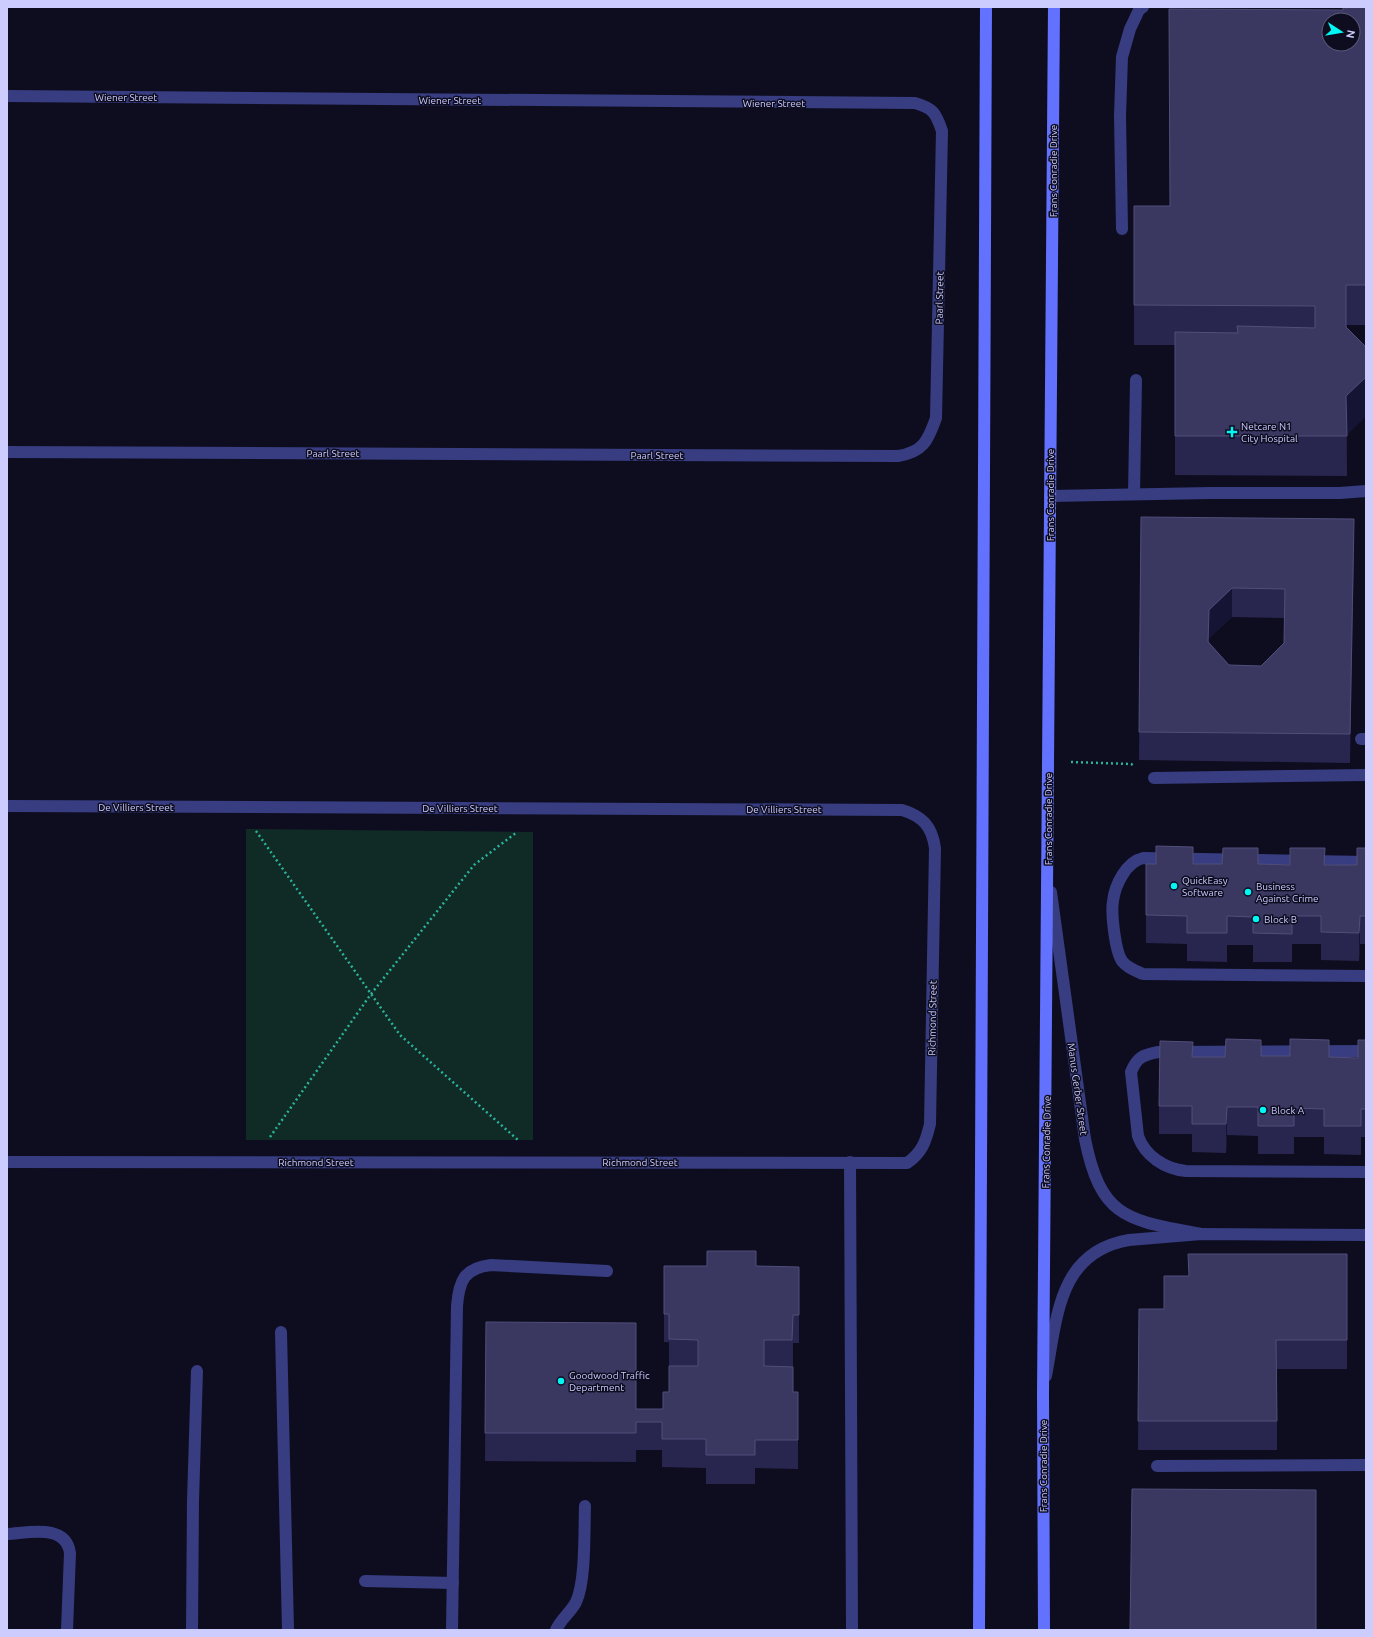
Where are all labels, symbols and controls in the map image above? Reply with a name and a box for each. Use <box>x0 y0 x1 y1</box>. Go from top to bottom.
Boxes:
north arrow <box>1321 12 1361 52</box>
text: N <box>1344 29 1358 39</box>
street label: Wiener Street <box>95 92 157 103</box>
street label: Wiener Street <box>419 95 481 106</box>
street label: Wiener Street <box>743 98 805 109</box>
street label: Frans Conradie Drive <box>1048 125 1059 217</box>
street label: Paarl Street <box>934 271 945 324</box>
place label: Netcare N1 City Hospital <box>1241 421 1298 444</box>
marker: Netcare N1 City Hospital <box>1226 426 1238 438</box>
street label: Paarl Street <box>307 448 359 459</box>
street label: Frans Conradie Drive <box>1045 449 1056 541</box>
street label: Paarl Street <box>631 450 683 461</box>
street label: Frans Conradie Drive <box>1043 773 1054 865</box>
street label: De Villiers Street <box>98 802 174 813</box>
street label: De Villiers Street <box>422 803 498 814</box>
street label: De Villiers Street <box>746 804 822 815</box>
place label: QuickEasy Software <box>1182 875 1228 898</box>
marker: QuickEasy Software <box>1169 881 1179 891</box>
place label: Business Against Crime <box>1256 881 1319 904</box>
marker: Business Against Crime <box>1243 887 1253 897</box>
marker: Block B <box>1251 914 1261 924</box>
place label: Block B <box>1264 914 1297 925</box>
street label: Richmond Street <box>926 980 939 1056</box>
street label: Manus Gerber Street <box>1066 1042 1089 1136</box>
street label: Frans Conradie Drive <box>1040 1096 1053 1188</box>
marker: Block A <box>1258 1105 1268 1115</box>
place label: Block A <box>1271 1105 1305 1116</box>
street label: Richmond Street <box>278 1157 354 1168</box>
street label: Richmond Street <box>602 1157 678 1168</box>
place label: Goodwood Traffic Department <box>569 1370 650 1393</box>
marker: Goodwood Traffic Department <box>556 1376 566 1386</box>
street label: Frans Conradie Drive <box>1038 1420 1049 1512</box>

